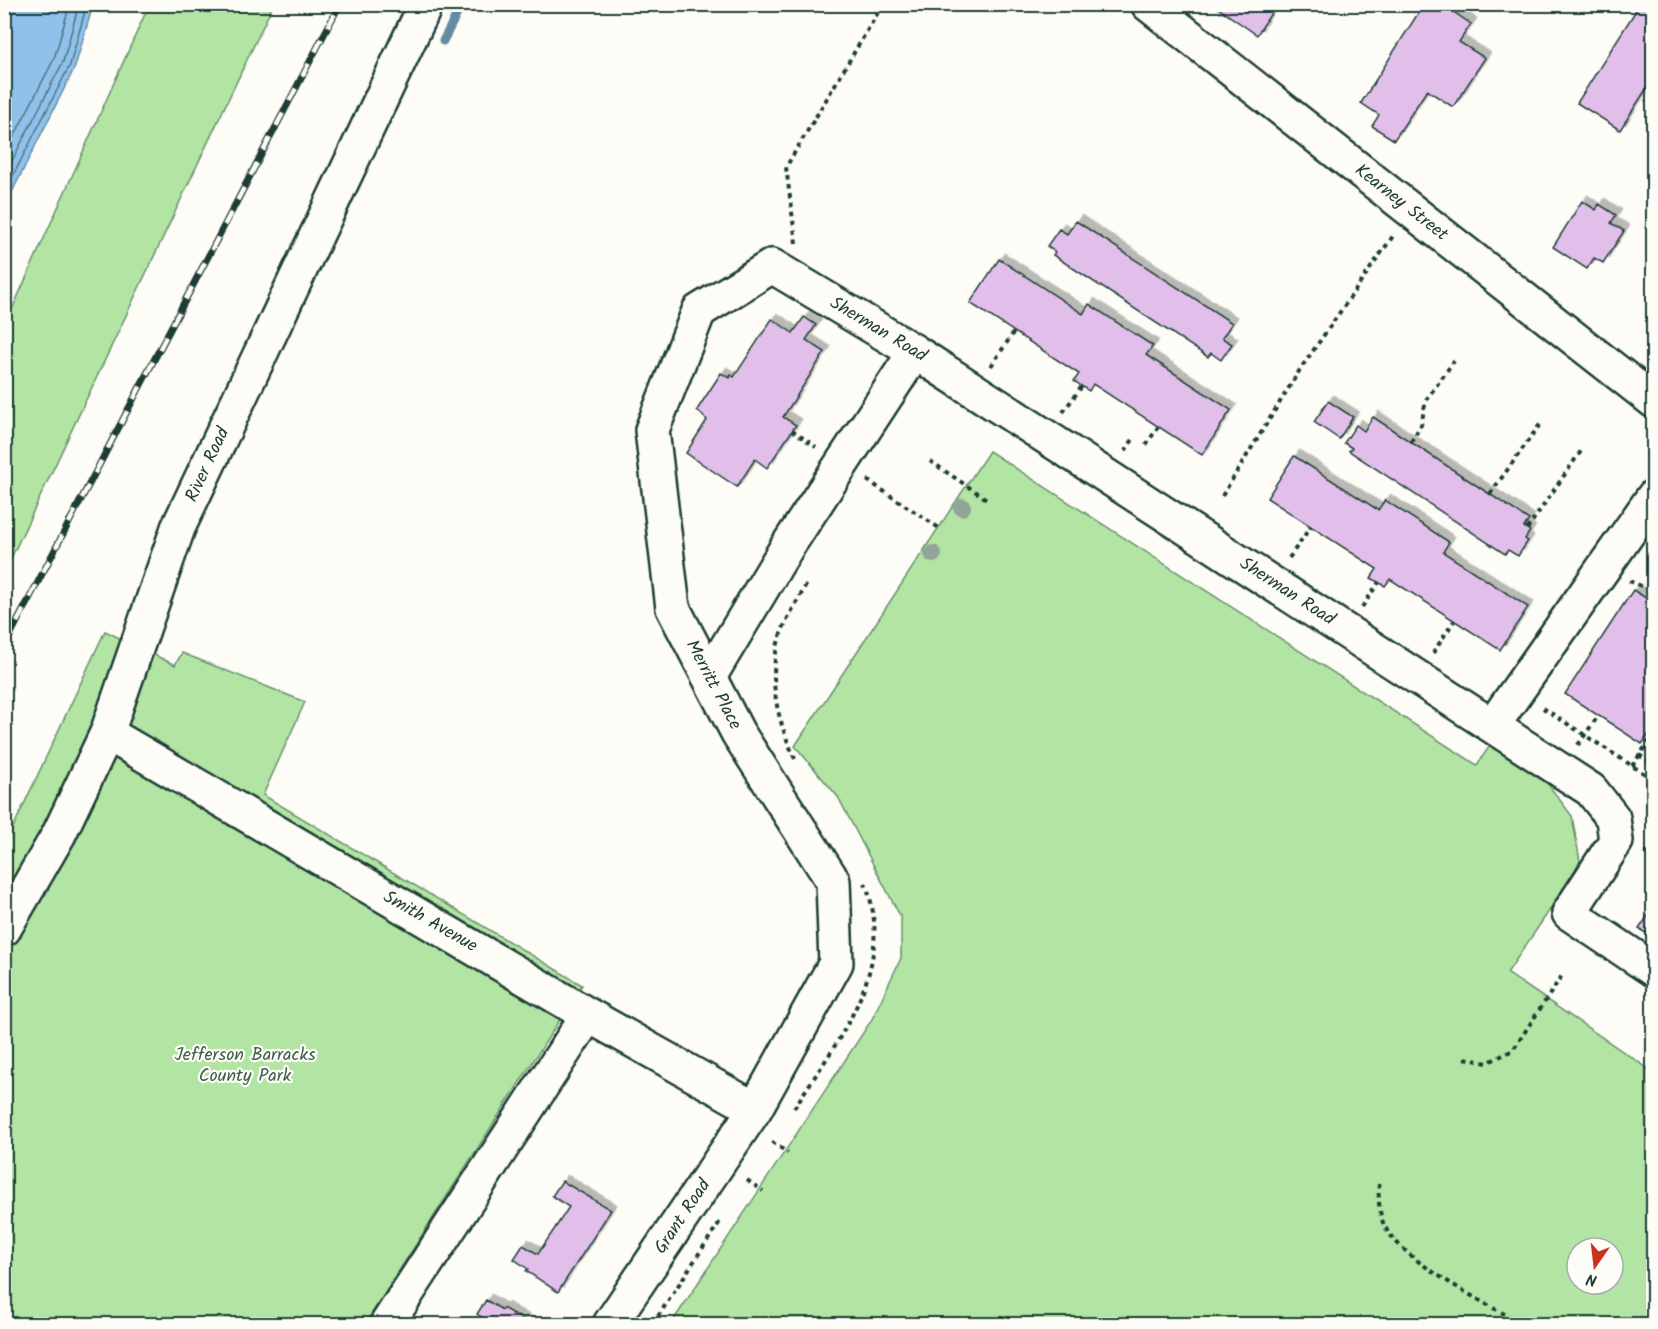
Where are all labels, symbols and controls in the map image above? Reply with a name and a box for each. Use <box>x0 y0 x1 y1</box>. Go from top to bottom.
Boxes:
street label: Kearney Street <box>1348 157 1455 250</box>
street label: Sherman Road <box>824 290 933 371</box>
street label: River Road <box>178 422 238 507</box>
street label: Sherman Road <box>1233 550 1341 634</box>
street label: Merritt Place <box>677 635 749 735</box>
street label: Smith Avenue <box>377 883 483 961</box>
park label: Jefferson Barracks County Park <box>174 1041 316 1091</box>
street label: Grant Road <box>647 1173 719 1260</box>
north arrow <box>1565 1236 1625 1296</box>
text: N <box>1584 1266 1600 1292</box>

